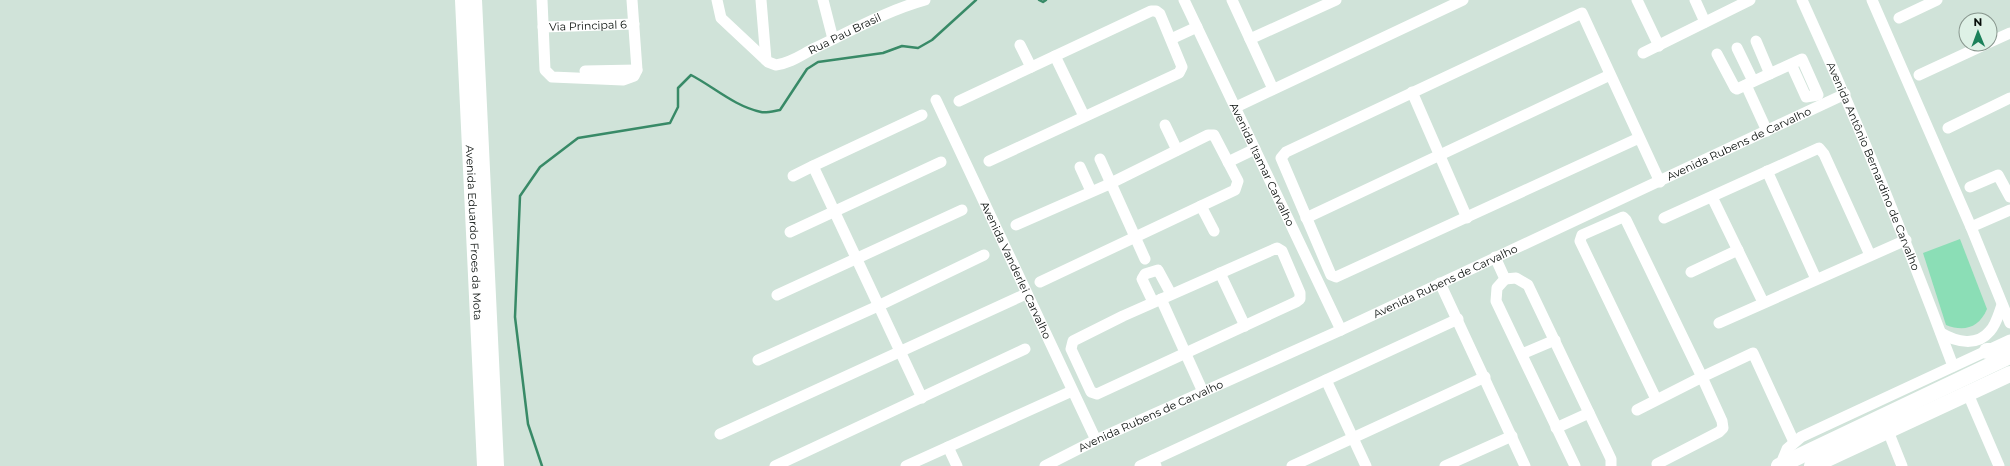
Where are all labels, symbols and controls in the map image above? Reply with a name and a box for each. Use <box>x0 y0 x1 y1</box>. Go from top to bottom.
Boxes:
street label: Rua Pau Brasil <box>806 10 883 57</box>
north arrow <box>1958 12 1998 52</box>
text: N <box>1973 15 1982 29</box>
street label: Via Principal 6 <box>549 17 627 34</box>
street label: Avenida Antônio Bernardino de Carvalho <box>1824 60 1923 273</box>
street label: Avenida Itamar Carvalho <box>1227 100 1298 229</box>
street label: Avenida Rubens de Carvalho <box>1664 104 1813 184</box>
street label: Avenida Eduardo Froes da Mota <box>463 145 485 321</box>
street label: Avenida Vanderlei Carvalho <box>978 199 1054 341</box>
street label: Avenida Rubens de Carvalho <box>1371 241 1520 321</box>
street label: Avenida Rubens de Carvalho <box>1076 377 1225 455</box>

